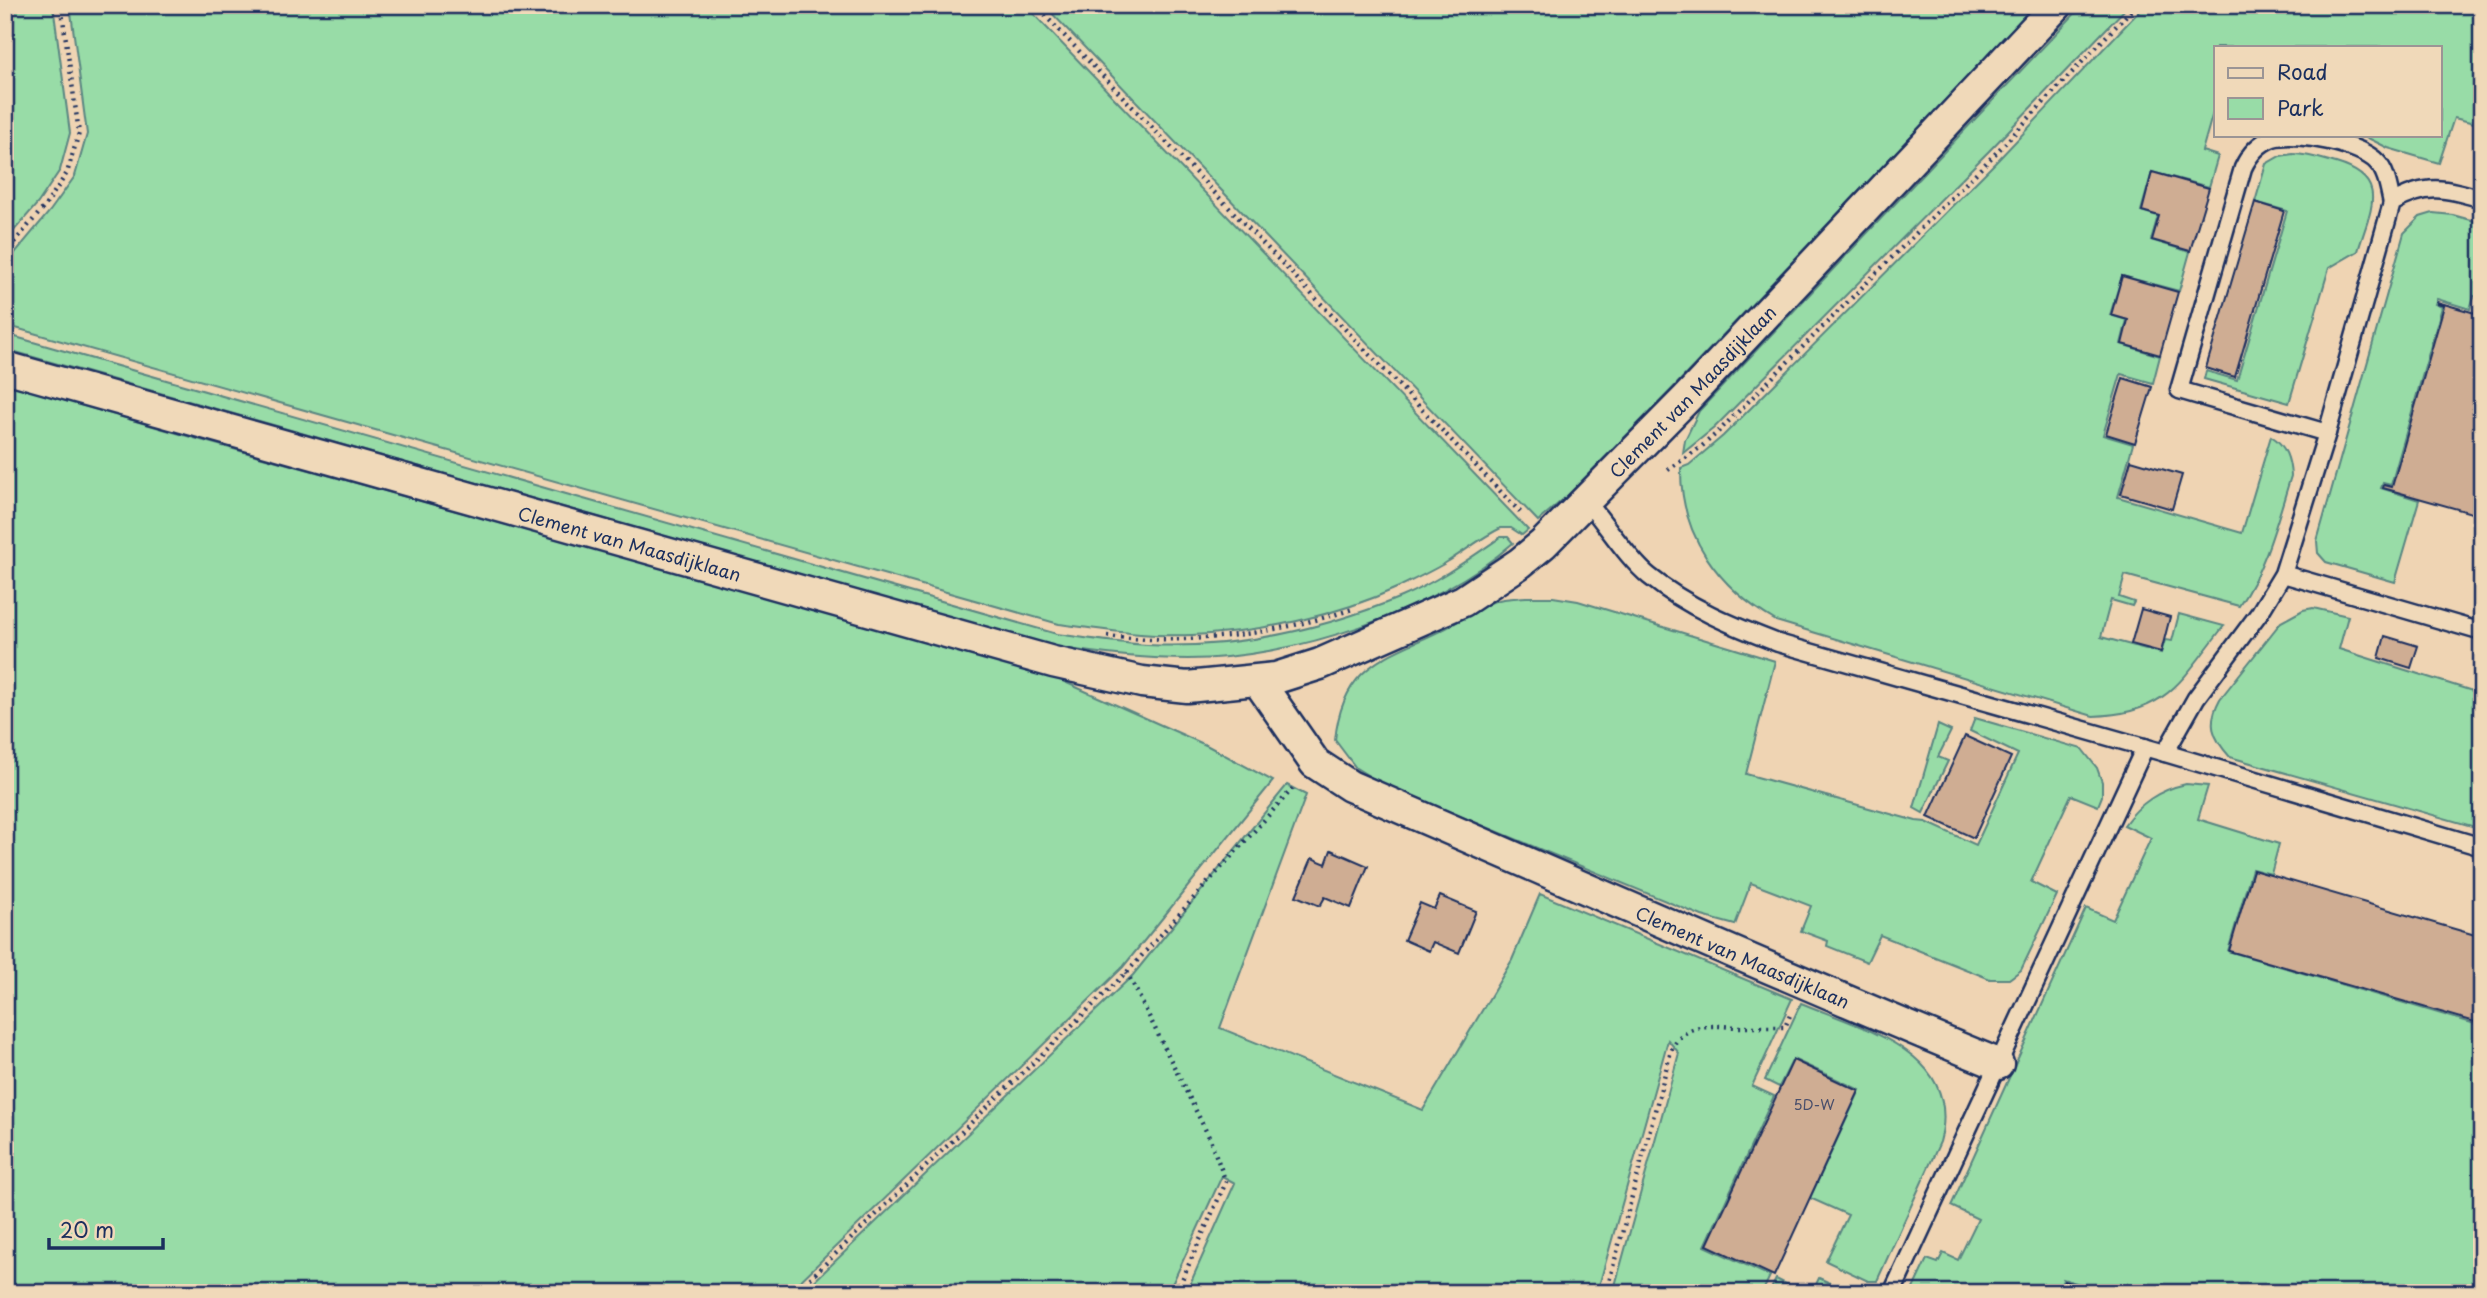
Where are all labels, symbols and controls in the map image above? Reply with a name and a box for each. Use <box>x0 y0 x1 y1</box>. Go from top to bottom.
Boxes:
legend <box>2214 46 2442 136</box>
text: Road <box>2277 55 2328 87</box>
text: Park <box>2277 91 2324 123</box>
street label: Clement van Maasdijklaan <box>1602 299 1782 484</box>
street label: Clement van Maasdijklaan <box>515 499 744 587</box>
street label: Clement van Maasdijklaan <box>1632 898 1854 1014</box>
house number: 5D-W <box>1793 1094 1835 1115</box>
scale bar <box>49 1207 163 1251</box>
text: 20 m <box>60 1213 114 1245</box>

